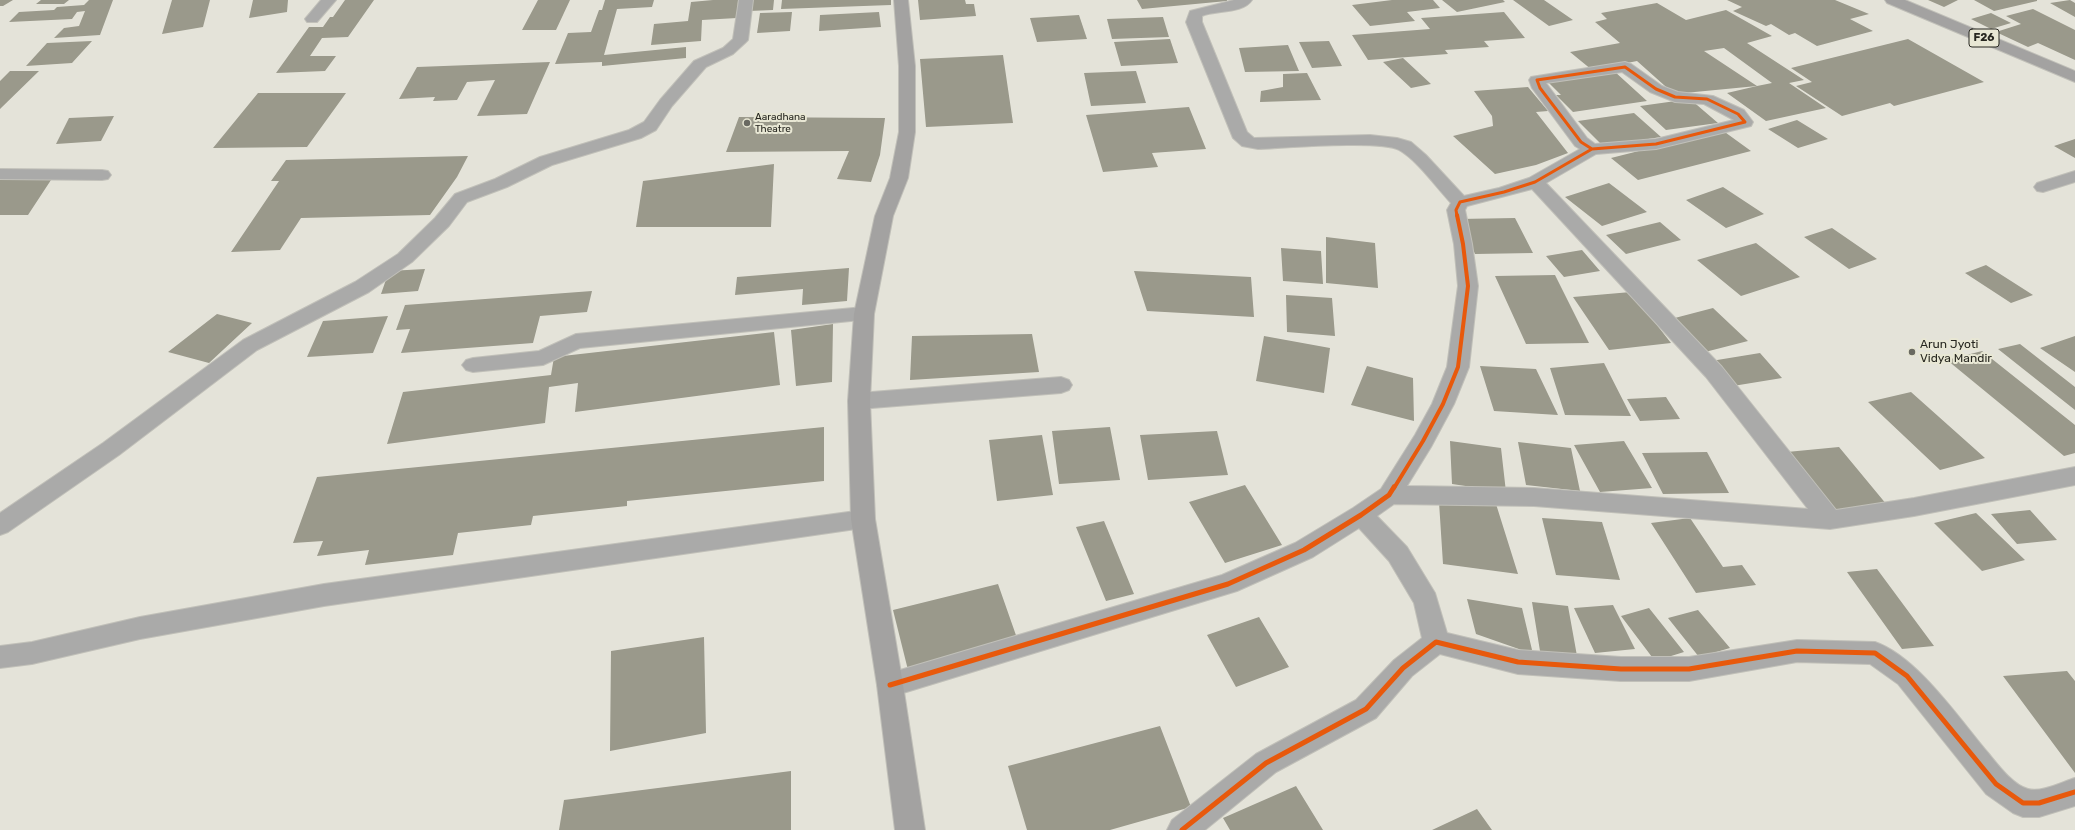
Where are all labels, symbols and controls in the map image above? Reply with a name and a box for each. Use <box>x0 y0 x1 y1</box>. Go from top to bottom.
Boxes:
road number: F26 <box>1969 29 1999 47</box>
place label: Aaradhana Theatre <box>755 111 806 134</box>
marker: Aaradhana Theatre <box>742 118 752 128</box>
place label: Arun Jyoti Vidya Mandir <box>1920 338 1992 366</box>
marker: Arun Jyoti Vidya Mandir <box>1907 347 1917 357</box>

